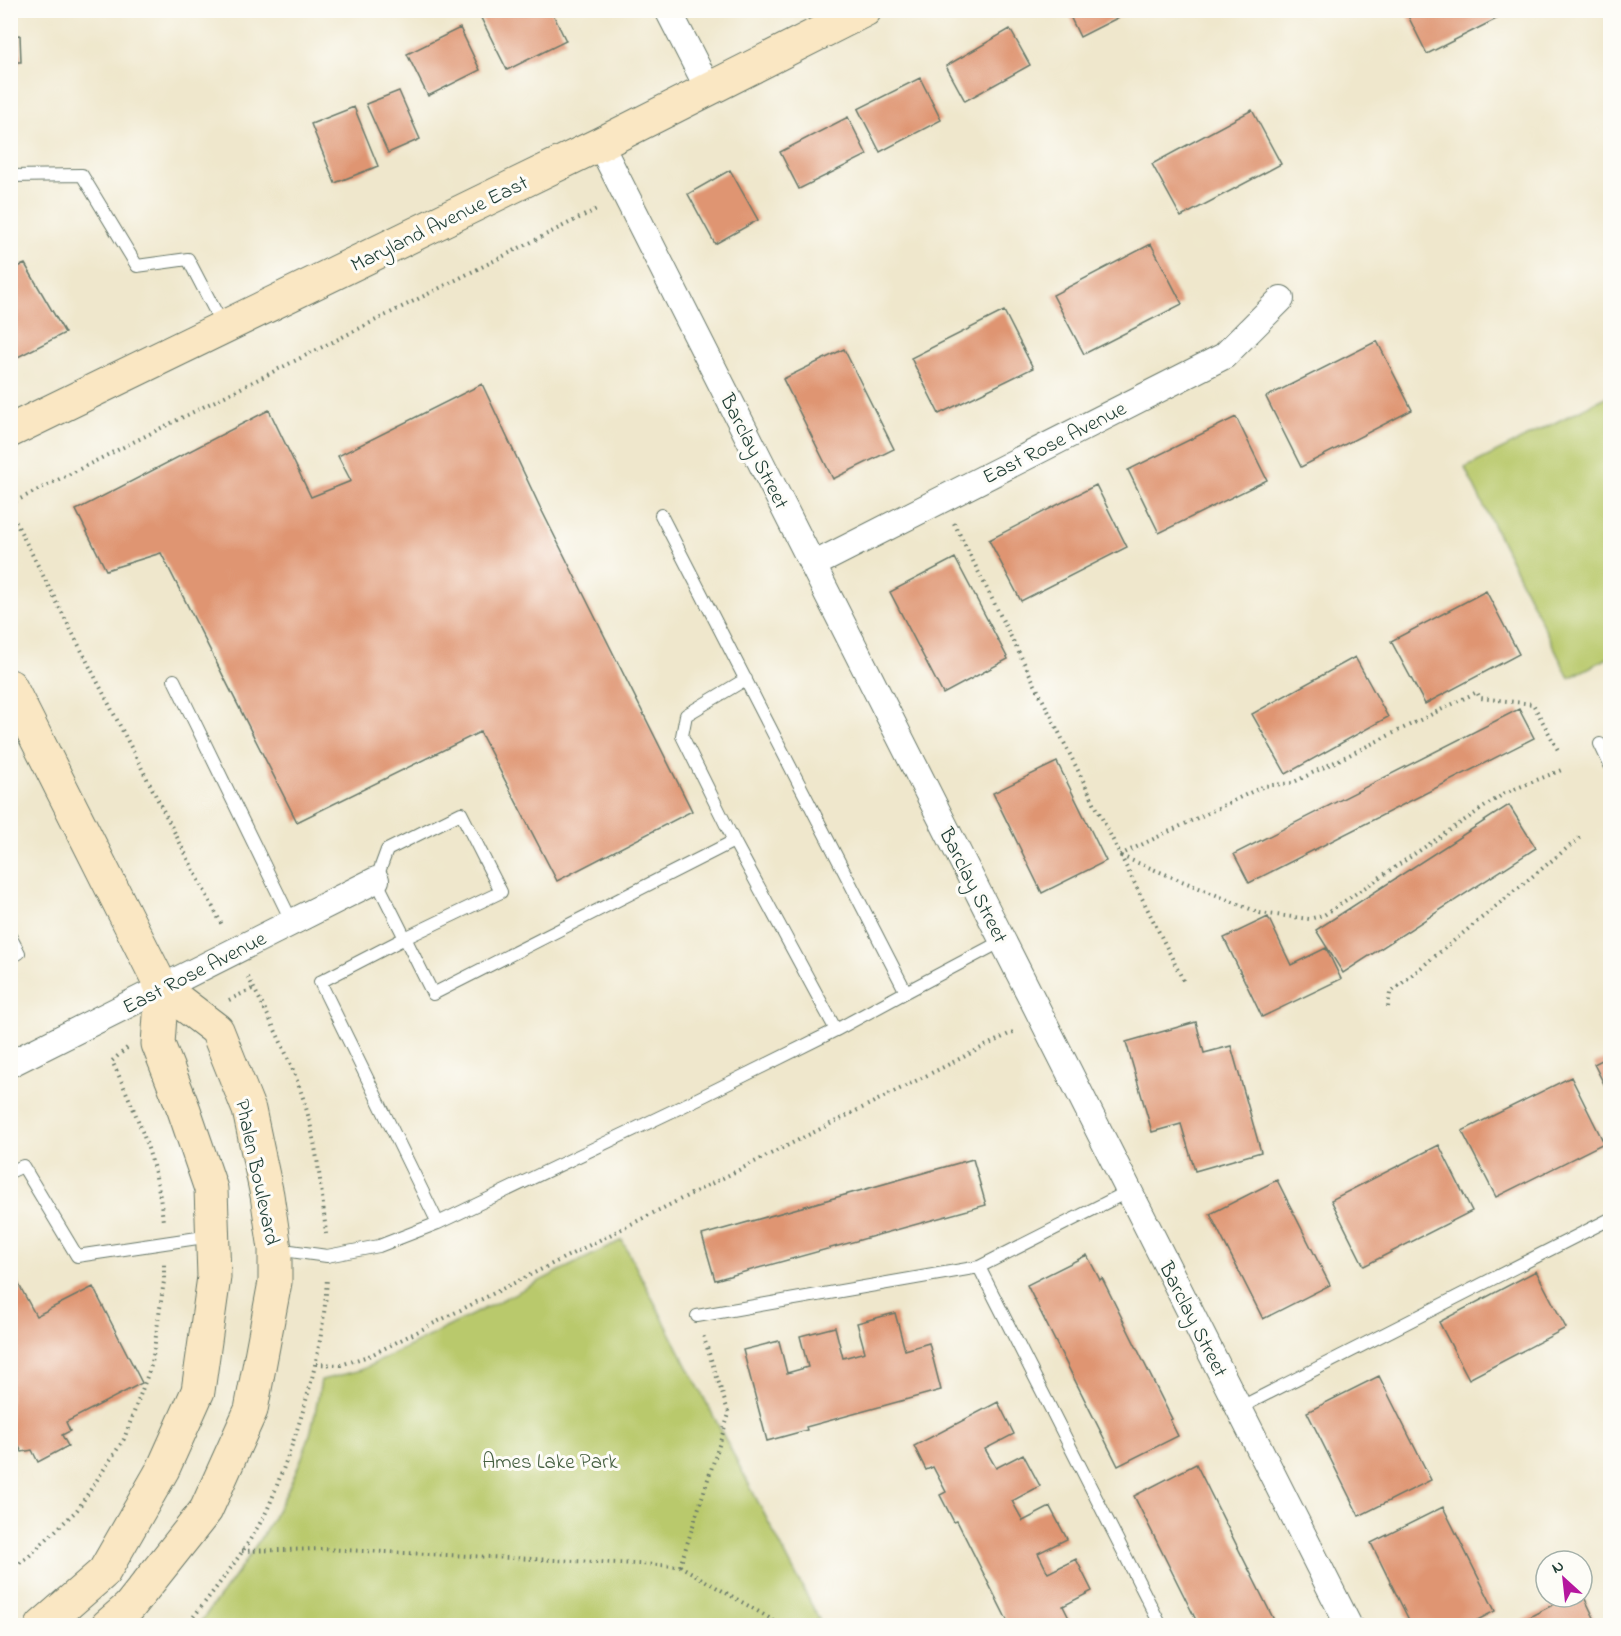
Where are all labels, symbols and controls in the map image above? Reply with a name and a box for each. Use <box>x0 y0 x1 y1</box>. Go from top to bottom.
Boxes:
street label: Maryland Avenue East <box>346 169 535 283</box>
street label: Barclay Street <box>709 388 795 516</box>
street label: East Rose Avenue <box>978 394 1133 493</box>
street label: Barclay Street <box>928 822 1014 950</box>
street label: East Rose Avenue <box>118 924 273 1023</box>
street label: Phalen Boulevard <box>226 1097 286 1248</box>
street label: Barclay Street <box>1148 1256 1234 1384</box>
park label: Ames Lake Park <box>482 1448 619 1478</box>
north arrow <box>1534 1549 1594 1609</box>
text: N <box>1548 1554 1569 1581</box>

